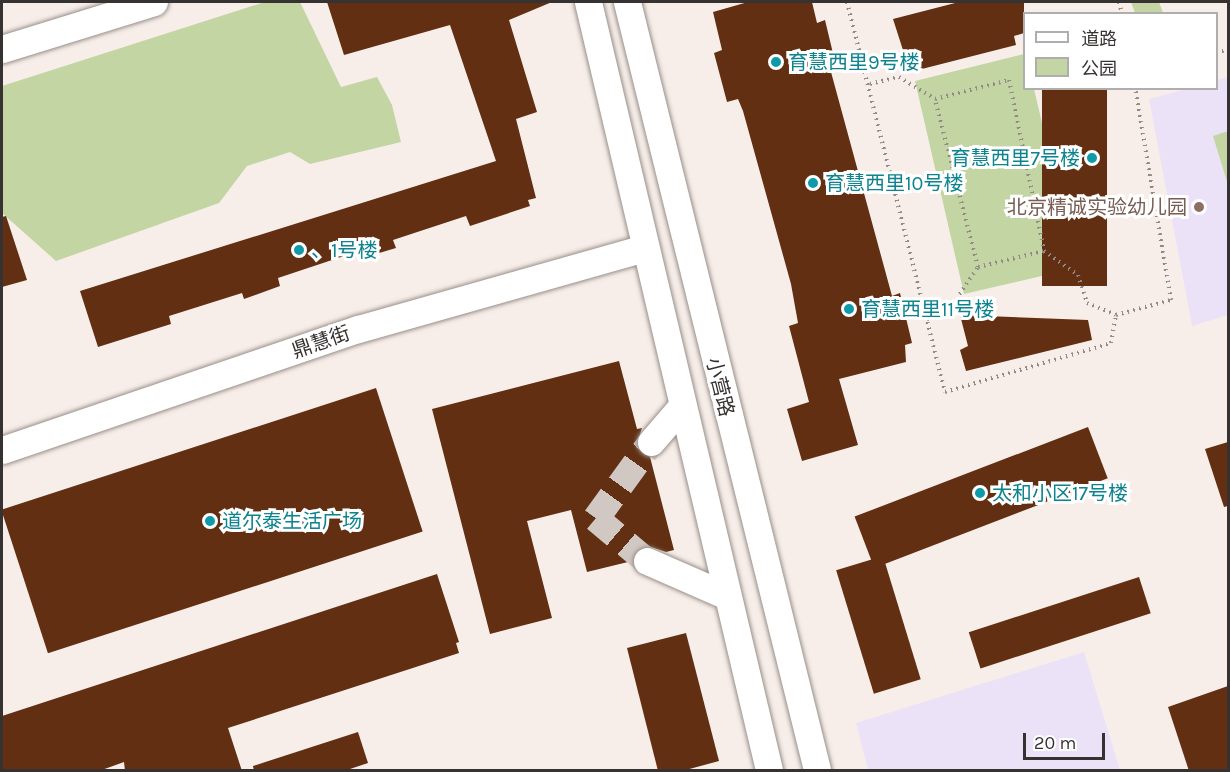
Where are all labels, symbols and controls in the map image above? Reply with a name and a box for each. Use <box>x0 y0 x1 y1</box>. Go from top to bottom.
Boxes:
legend <box>1023 12 1218 90</box>
text: 道路 <box>1081 28 1117 50</box>
place label: 育慧西里9号楼 <box>788 50 920 74</box>
marker: 育慧西里9号楼 <box>769 55 783 69</box>
text: 公园 <box>1081 58 1117 80</box>
place label: 育慧西里7号楼 <box>951 146 1080 170</box>
marker: 育慧西里7号楼 <box>1085 151 1099 165</box>
place label: 育慧西里10号楼 <box>825 171 963 195</box>
marker: 育慧西里10号楼 <box>806 176 820 190</box>
place label: 北京精诚实验幼儿园 <box>1007 195 1187 219</box>
marker: 北京精诚实验幼儿园 <box>1192 200 1206 214</box>
place label: 、1号楼 <box>311 238 378 262</box>
marker: 、1号楼 <box>292 243 306 257</box>
place label: 育慧西里11号楼 <box>861 297 994 321</box>
marker: 育慧西里11号楼 <box>842 302 856 316</box>
street label: 鼎慧街 <box>289 321 353 363</box>
street label: 小营路 <box>701 355 739 419</box>
place label: 太和小区17号楼 <box>992 481 1128 505</box>
marker: 太和小区17号楼 <box>973 486 987 500</box>
place label: 道尔泰生活广场 <box>222 509 362 533</box>
marker: 道尔泰生活广场 <box>203 514 217 528</box>
scale bar <box>1026 721 1108 759</box>
text: 20 m <box>1034 732 1076 754</box>

